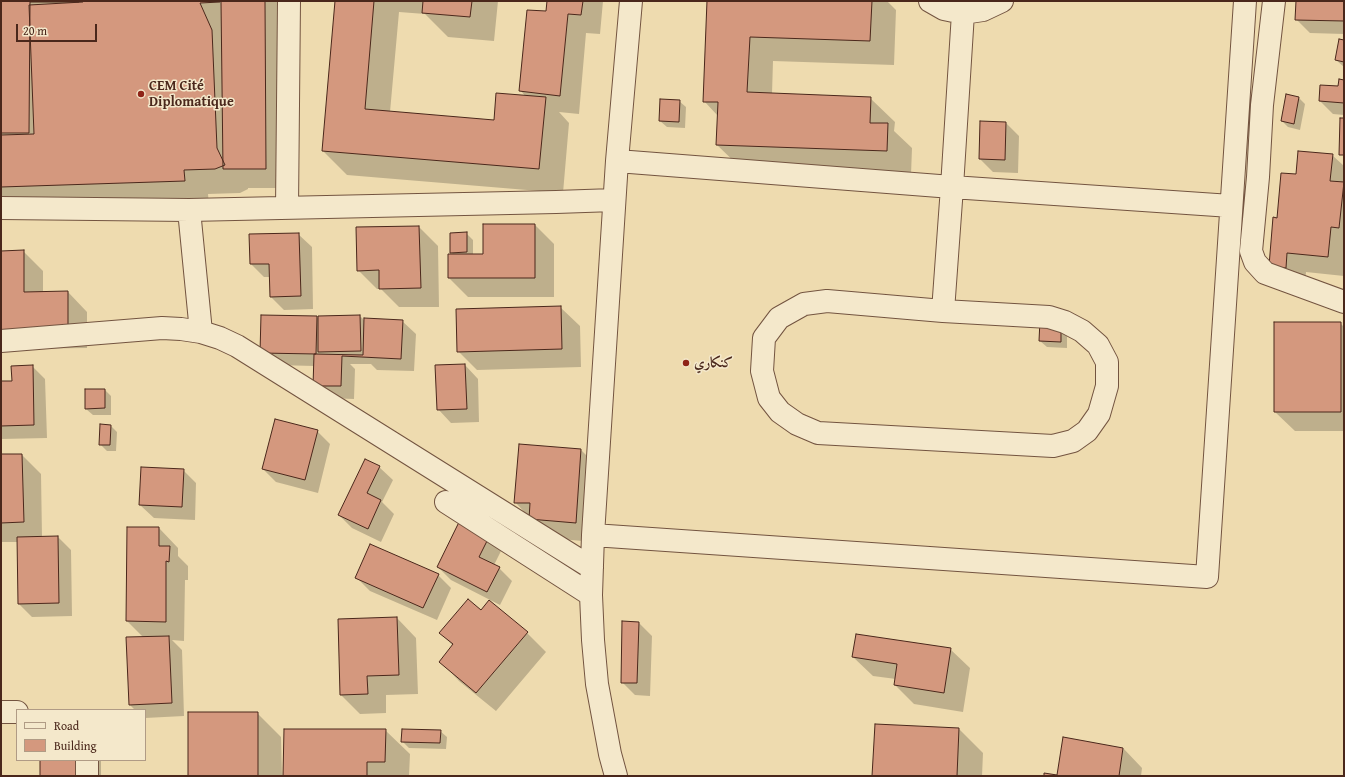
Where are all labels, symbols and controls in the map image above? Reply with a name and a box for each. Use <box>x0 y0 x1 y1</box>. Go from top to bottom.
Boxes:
scale bar <box>18 16 99 42</box>
text: 20 m <box>23 22 47 39</box>
place label: CEM Cité Diplomatique <box>149 78 234 110</box>
marker: CEM Cité Diplomatique <box>136 89 146 99</box>
place label: كنكاري <box>694 355 733 371</box>
marker: كنكاري <box>681 358 691 368</box>
legend <box>16 709 146 761</box>
text: Road <box>54 717 79 734</box>
text: Building <box>54 737 97 754</box>

